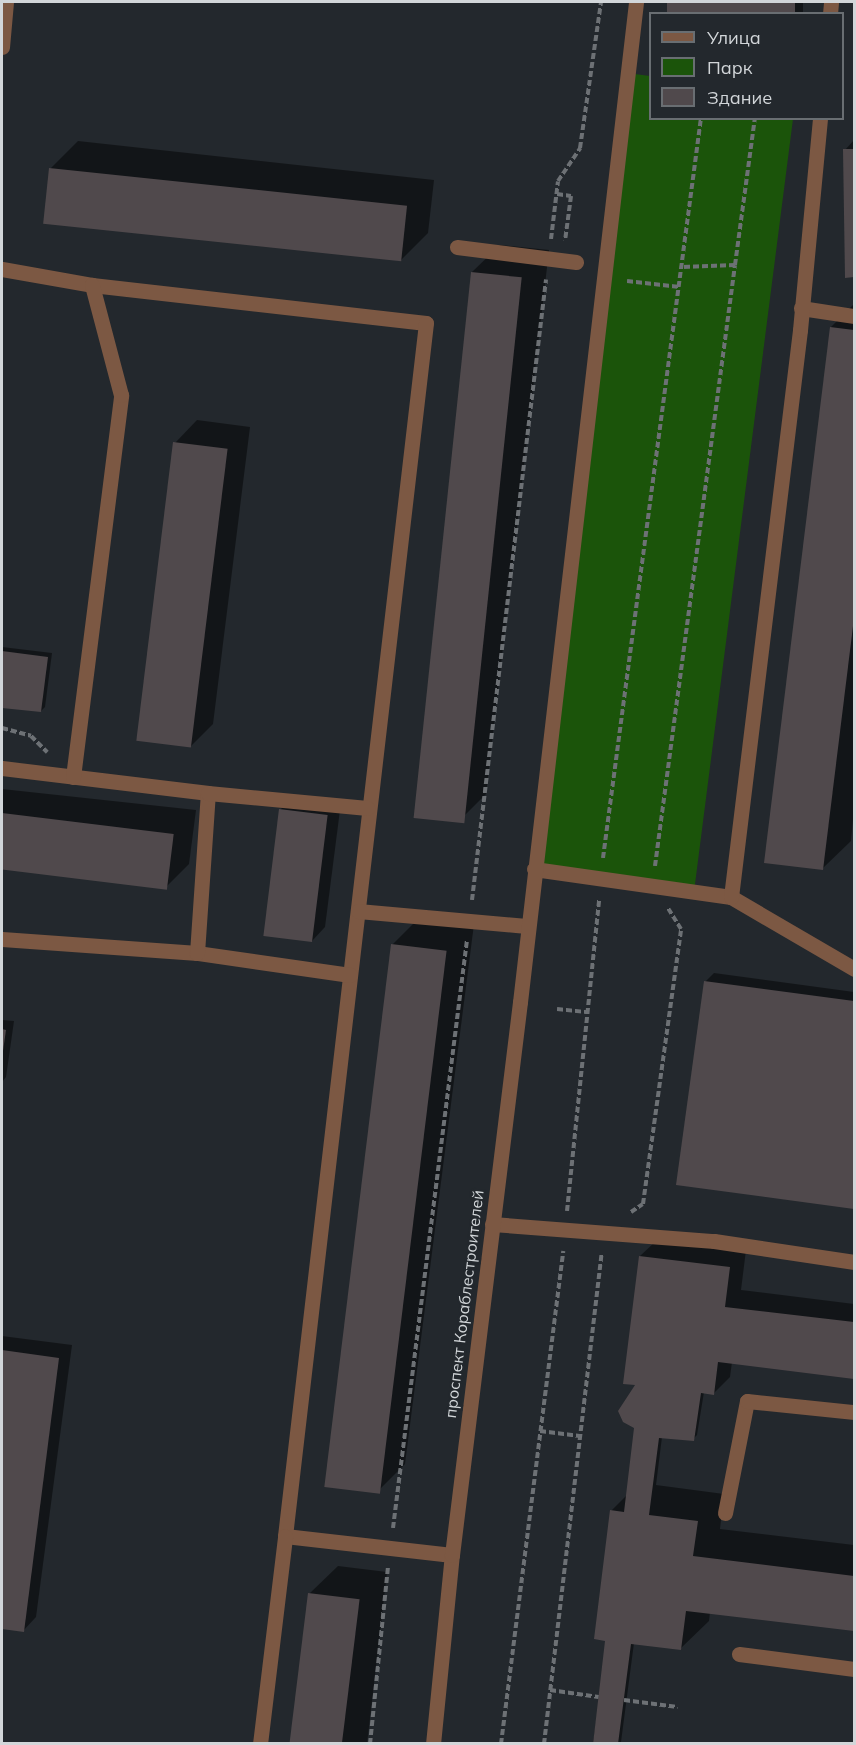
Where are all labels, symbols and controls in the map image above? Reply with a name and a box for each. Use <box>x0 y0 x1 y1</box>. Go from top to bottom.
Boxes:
legend <box>649 12 844 120</box>
text: Улица <box>707 26 761 49</box>
text: Парк <box>707 56 752 79</box>
text: Здание <box>707 86 772 109</box>
street label: проспект Кораблестроителей <box>440 1189 488 1419</box>

